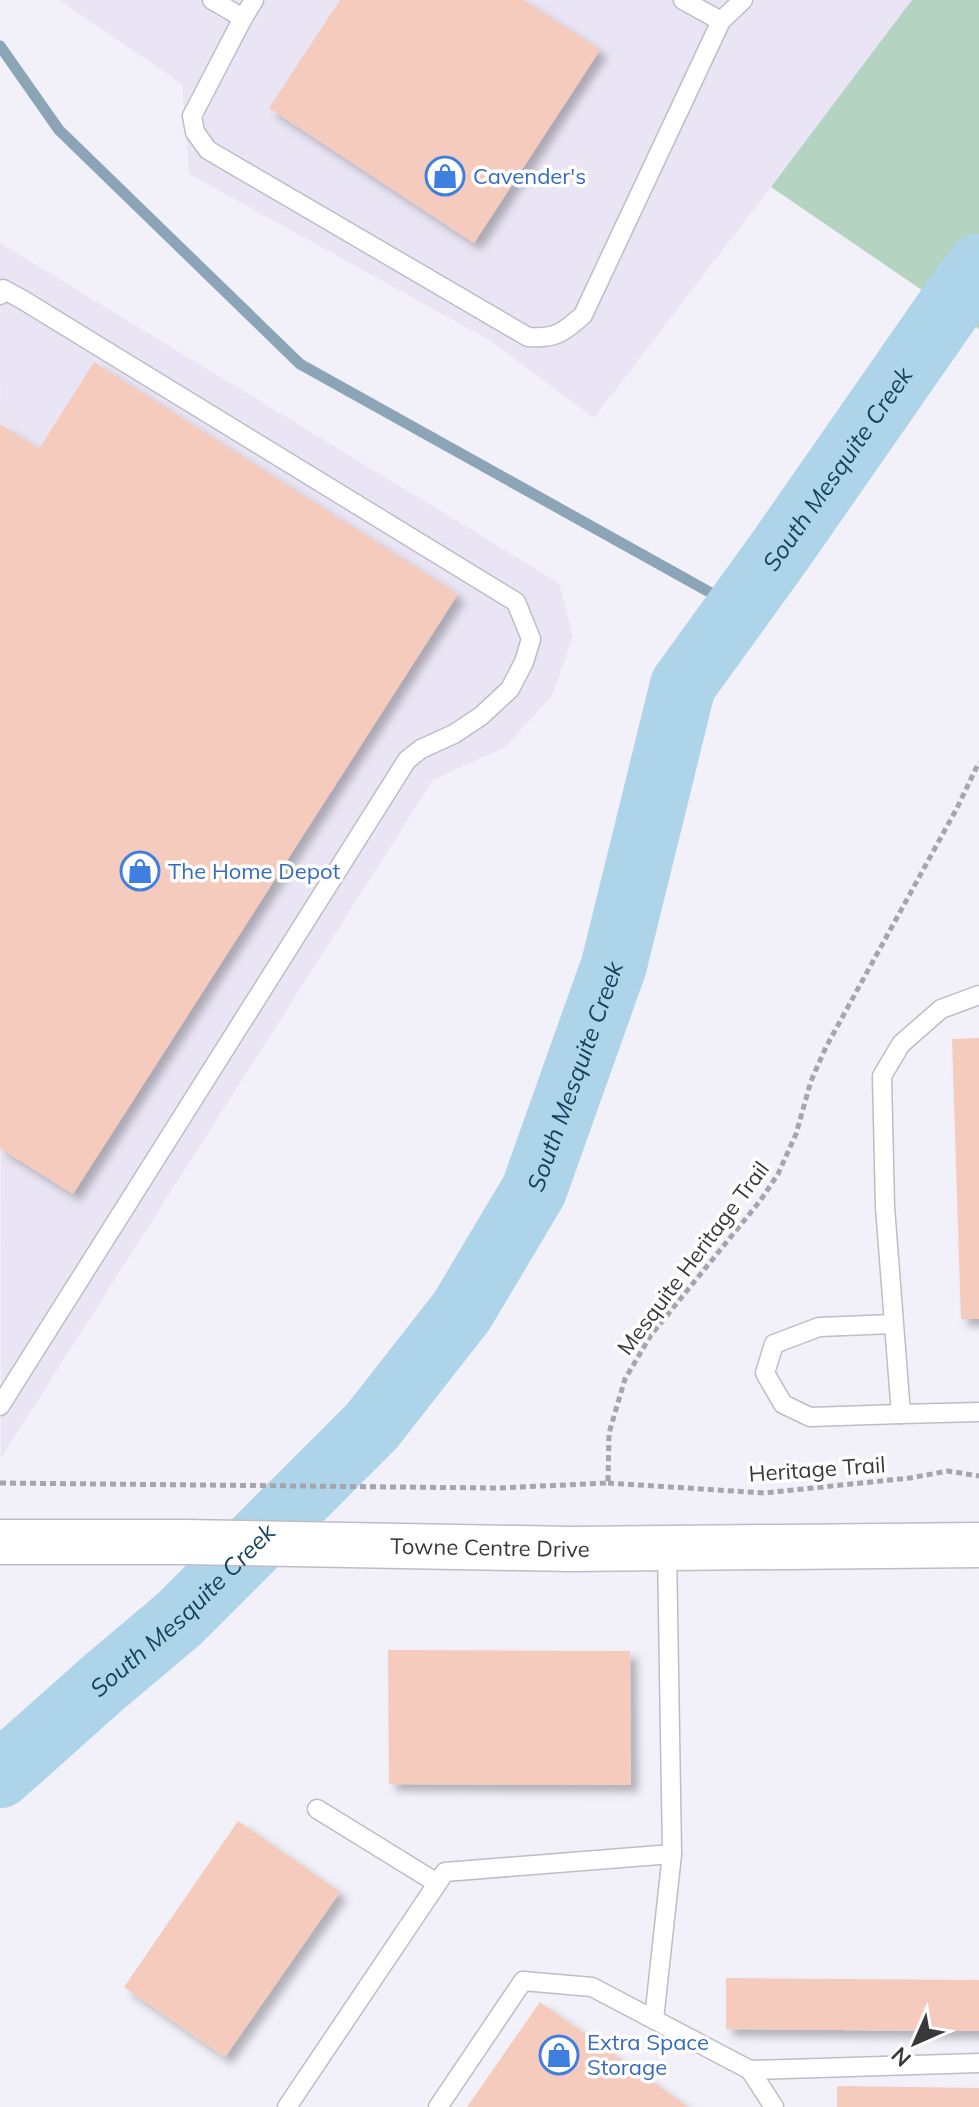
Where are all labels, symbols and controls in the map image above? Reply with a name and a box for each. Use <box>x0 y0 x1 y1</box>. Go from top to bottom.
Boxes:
shop icon: Cavender's <box>424 155 466 197</box>
place label: Cavender's <box>473 162 586 190</box>
water label: South Mesquite Creek <box>756 360 919 577</box>
shop icon: The Home Depot <box>119 850 161 892</box>
place label: The Home Depot <box>168 857 340 885</box>
water label: South Mesquite Creek <box>520 957 629 1195</box>
street label: Mesquite Heritage Trail <box>611 1156 775 1360</box>
street label: Heritage Trail <box>748 1450 886 1488</box>
water label: South Mesquite Creek <box>83 1516 282 1703</box>
street label: Towne Centre Drive <box>390 1532 590 1563</box>
north arrow <box>875 2003 955 2083</box>
place label: Extra Space Storage <box>587 2028 709 2081</box>
shop icon: Extra Space Storage <box>538 2034 580 2076</box>
text: N <box>885 2041 917 2073</box>

